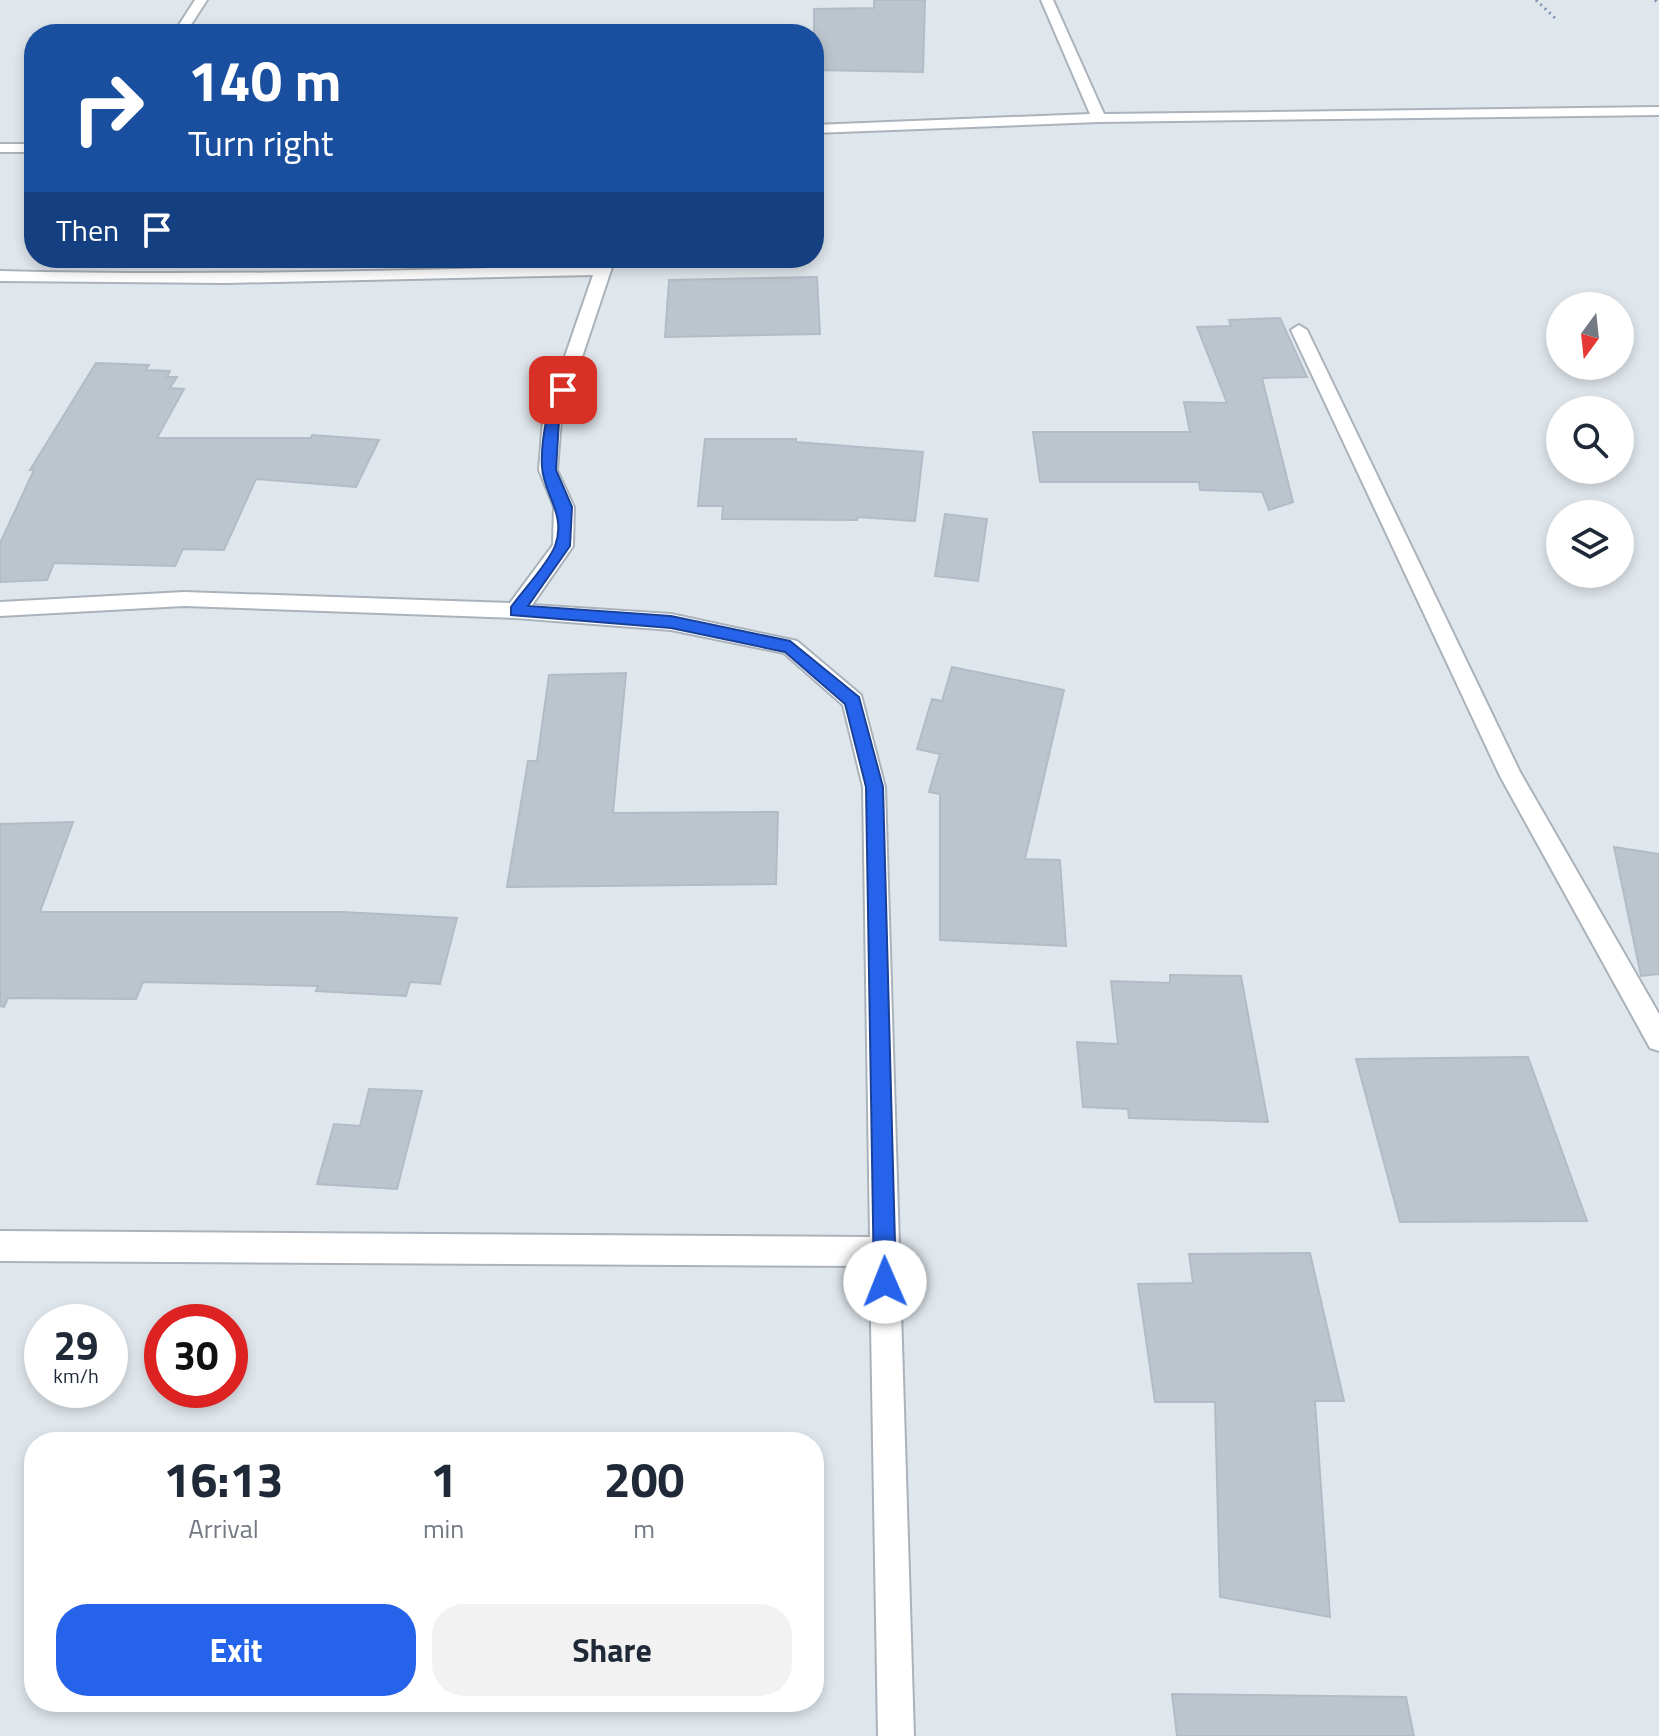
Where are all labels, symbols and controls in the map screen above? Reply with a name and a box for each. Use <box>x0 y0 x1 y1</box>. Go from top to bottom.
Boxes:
text: 140 m <box>188 38 341 123</box>
icon: right <box>56 56 160 160</box>
text: Turn right <box>188 115 333 170</box>
text: Then <box>56 207 119 253</box>
icon: arrive <box>135 208 179 252</box>
north arrow <box>1546 292 1634 380</box>
map controls <box>1546 292 1634 588</box>
pin <box>529 356 597 424</box>
icon: arrive <box>541 368 585 412</box>
button: search <box>1546 396 1634 484</box>
button: layers <box>1546 500 1634 588</box>
position arrow <box>843 1240 927 1324</box>
speed limit sign: 30 <box>144 1304 248 1408</box>
text: 29 <box>54 1315 98 1376</box>
text: km/h <box>53 1360 99 1391</box>
text: 16:13 <box>164 1443 283 1516</box>
text: 1 <box>430 1443 457 1516</box>
text: 200 <box>604 1443 684 1516</box>
text: Arrival <box>188 1509 259 1548</box>
text: min <box>423 1509 464 1548</box>
text: m <box>633 1509 655 1548</box>
button: Exit <box>56 1604 416 1696</box>
button: Share <box>432 1604 792 1696</box>

